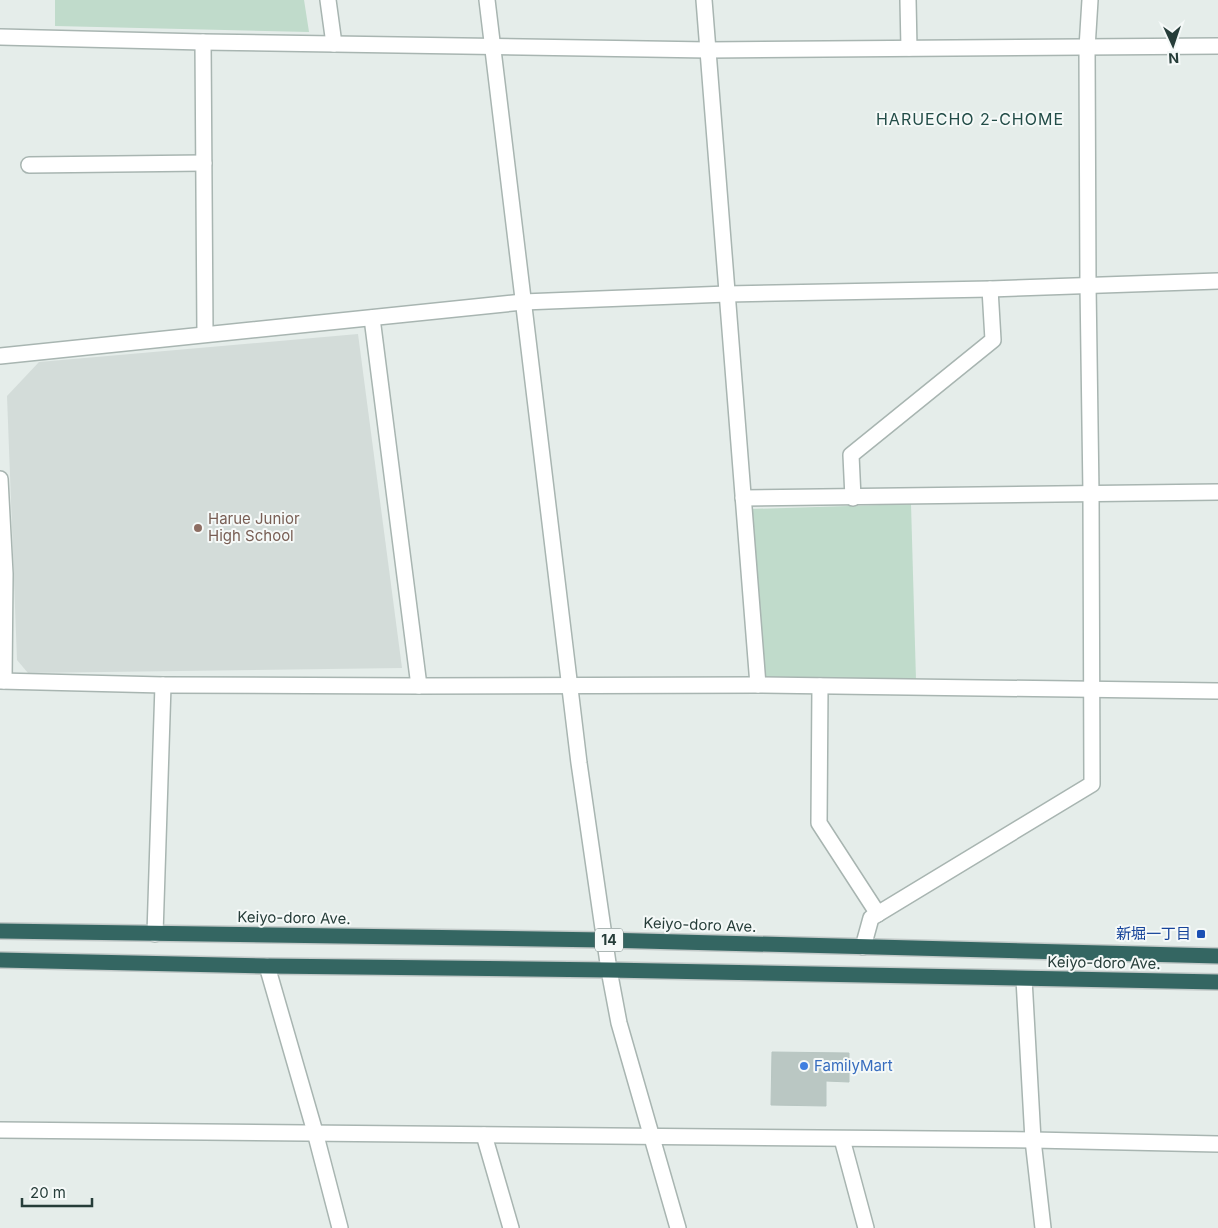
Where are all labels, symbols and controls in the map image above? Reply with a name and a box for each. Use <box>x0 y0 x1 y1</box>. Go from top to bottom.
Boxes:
north arrow <box>1148 20 1198 70</box>
text: N <box>1168 50 1179 67</box>
district label: HARUECHO 2-CHOME <box>876 109 1064 129</box>
place label: Harue Junior High School <box>208 509 300 545</box>
marker: Harue Junior High School <box>192 522 204 534</box>
street label: Keiyo-doro Ave. <box>237 907 351 928</box>
street label: Keiyo-doro Ave. <box>643 913 757 936</box>
place label: 新堀一丁目 <box>1116 924 1191 943</box>
road number: 14 <box>595 928 623 952</box>
marker: 新堀一丁目 <box>1195 928 1207 940</box>
street label: Keiyo-doro Ave. <box>1047 952 1161 973</box>
place label: FamilyMart <box>814 1056 893 1075</box>
marker: FamilyMart <box>798 1060 810 1072</box>
scale bar <box>22 1176 92 1208</box>
text: 20 m <box>30 1183 66 1202</box>

